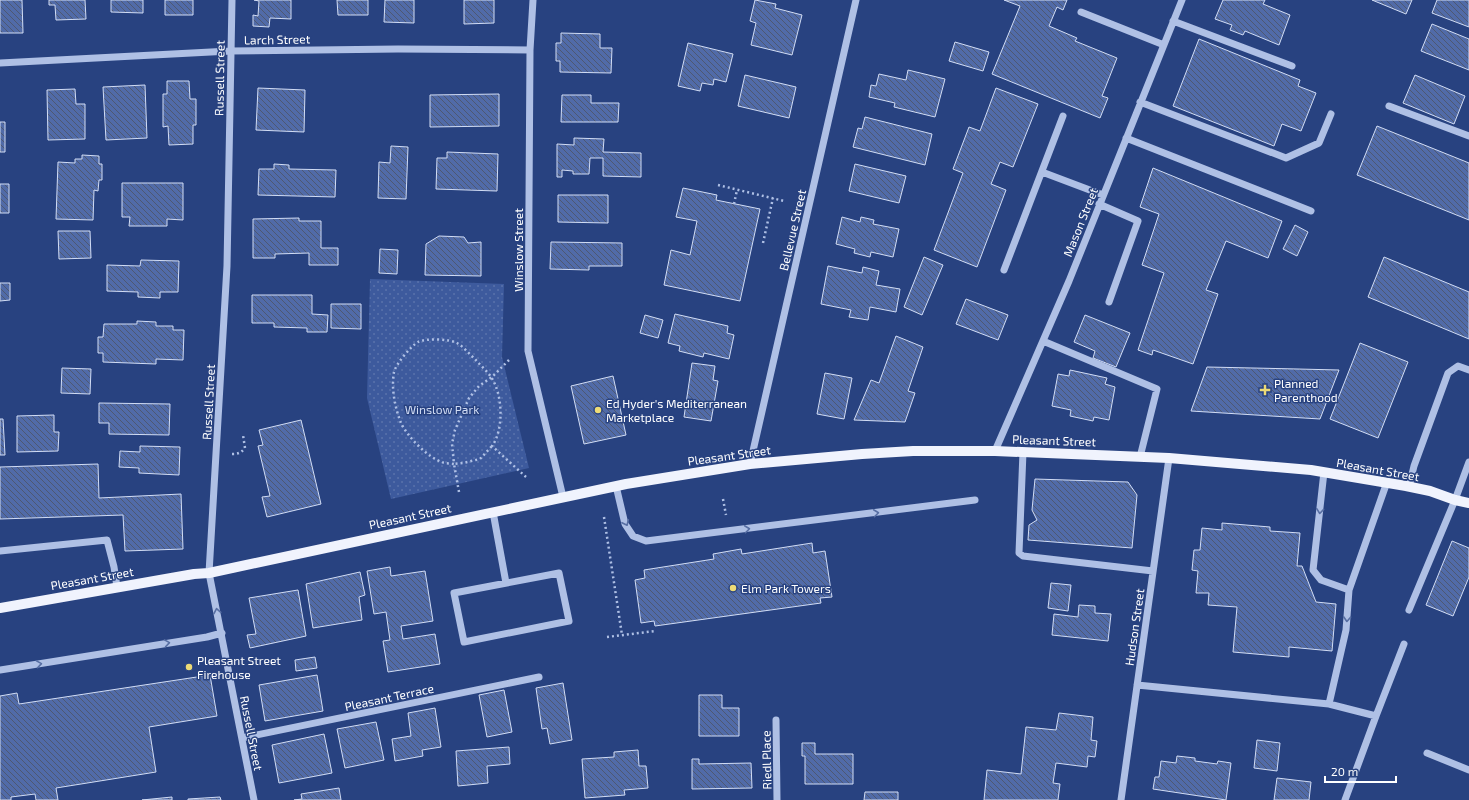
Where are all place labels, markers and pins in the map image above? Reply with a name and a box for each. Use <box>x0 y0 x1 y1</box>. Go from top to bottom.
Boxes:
place label: Planned Parenthood <box>1274 376 1338 404</box>
marker: Planned Parenthood <box>1259 384 1271 396</box>
place label: Ed Hyder's Mediterranean Marketplace <box>606 396 747 424</box>
marker: Ed Hyder's Mediterranean Marketplace <box>593 405 603 415</box>
place label: Elm Park Towers <box>741 581 831 595</box>
marker: Elm Park Towers <box>728 583 738 593</box>
place label: Pleasant Street Firehouse <box>197 653 281 681</box>
marker: Pleasant Street Firehouse <box>184 662 194 672</box>

